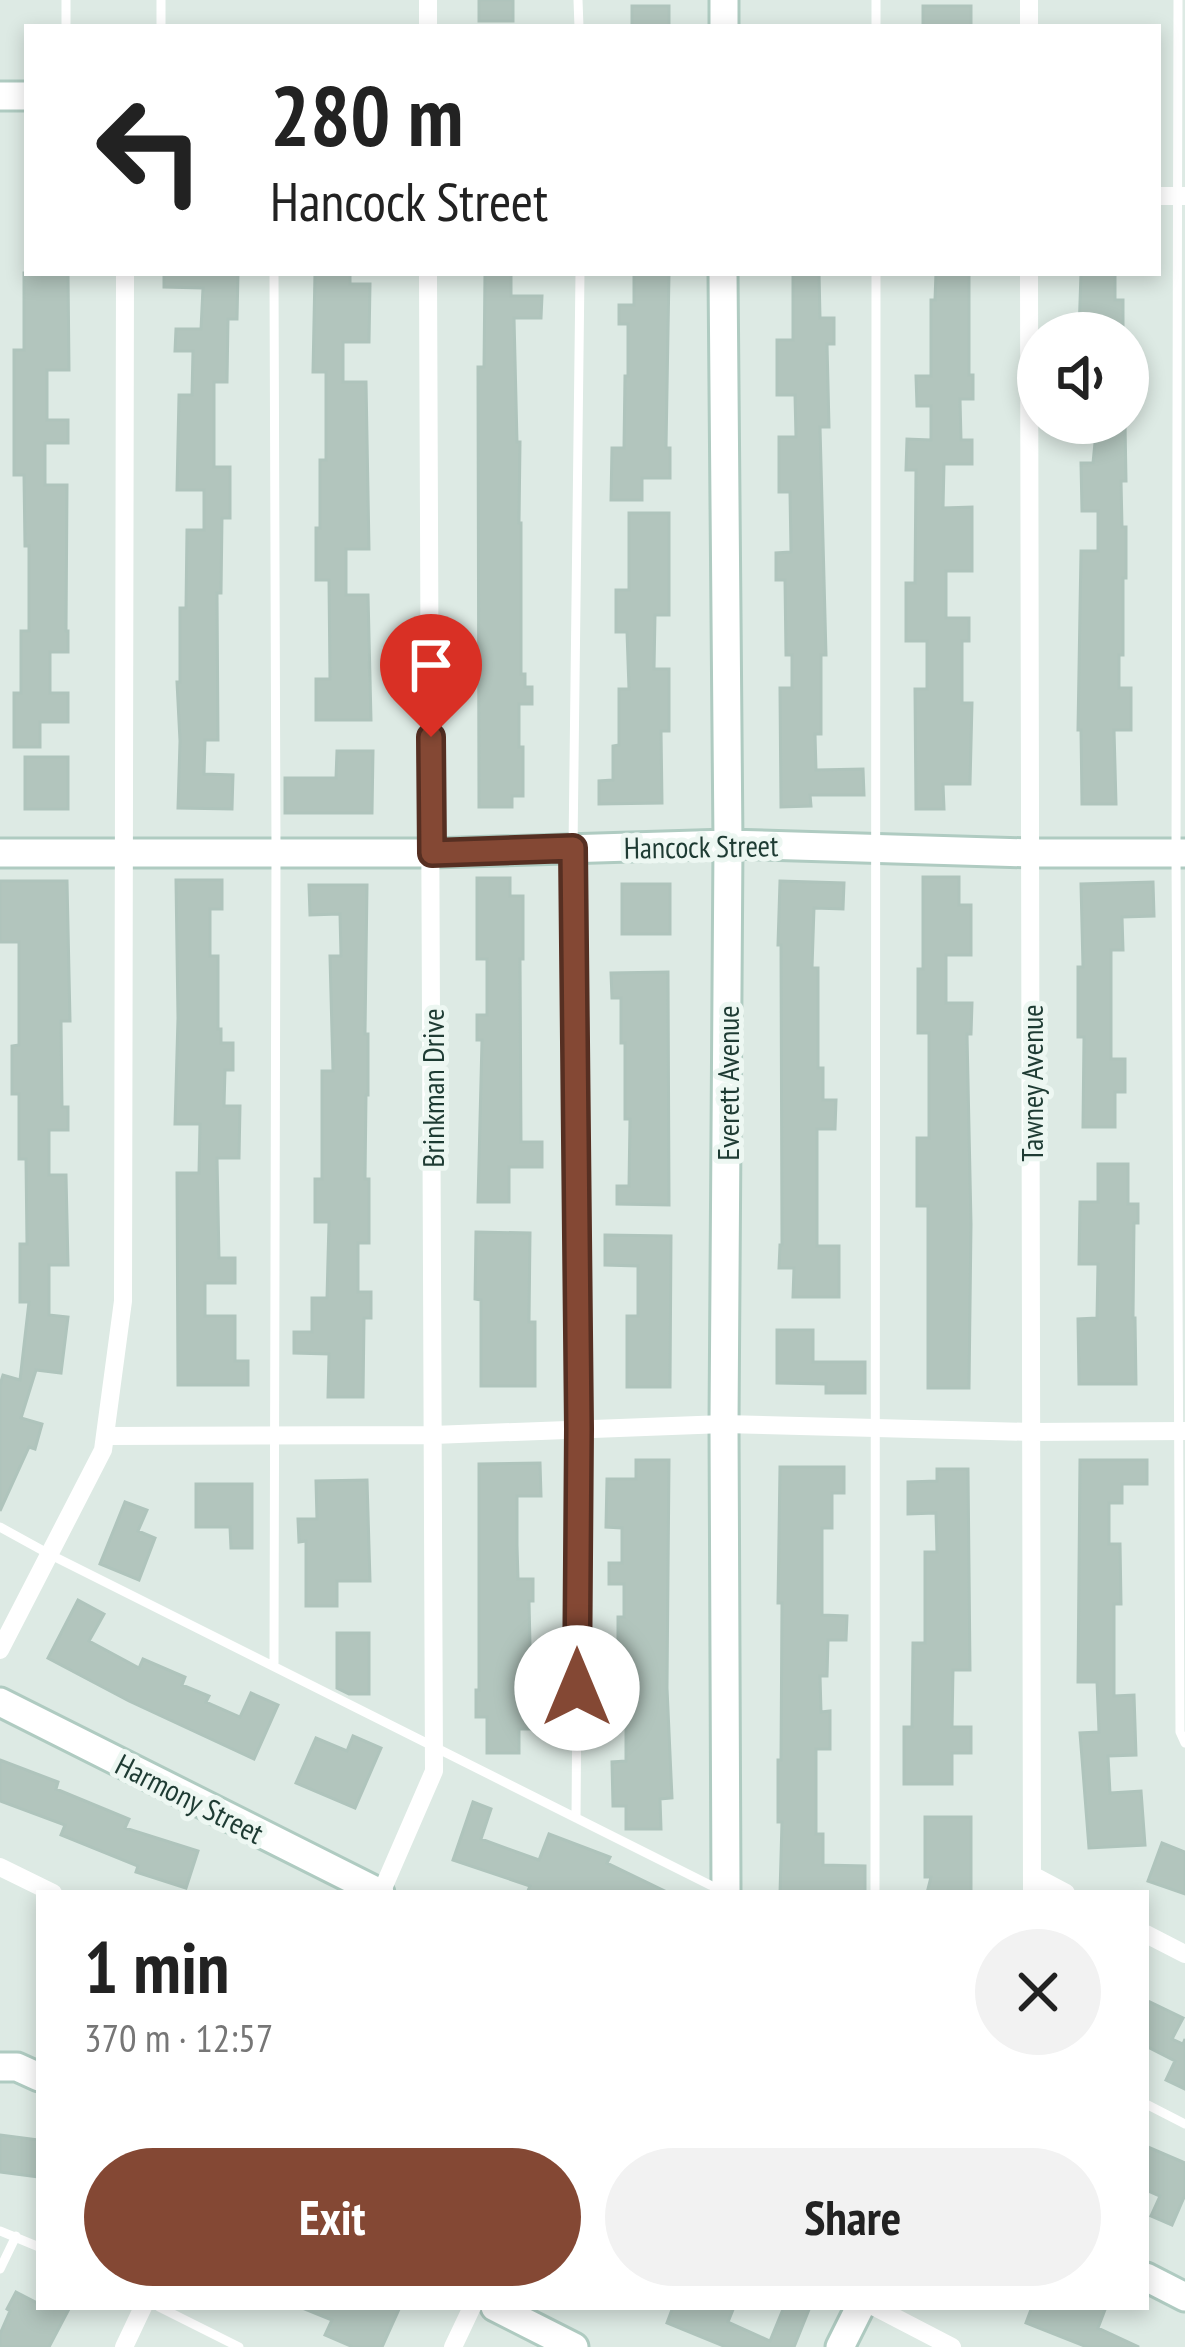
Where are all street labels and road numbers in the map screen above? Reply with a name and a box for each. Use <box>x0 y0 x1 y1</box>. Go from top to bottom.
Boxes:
street label: Hancock Street <box>623 825 779 867</box>
street label: Tawney Avenue <box>1012 1004 1051 1162</box>
street label: Everett Avenue <box>708 1005 747 1161</box>
street label: Brinkman Drive <box>413 1008 452 1168</box>
street label: Harmony Street <box>109 1744 271 1852</box>

